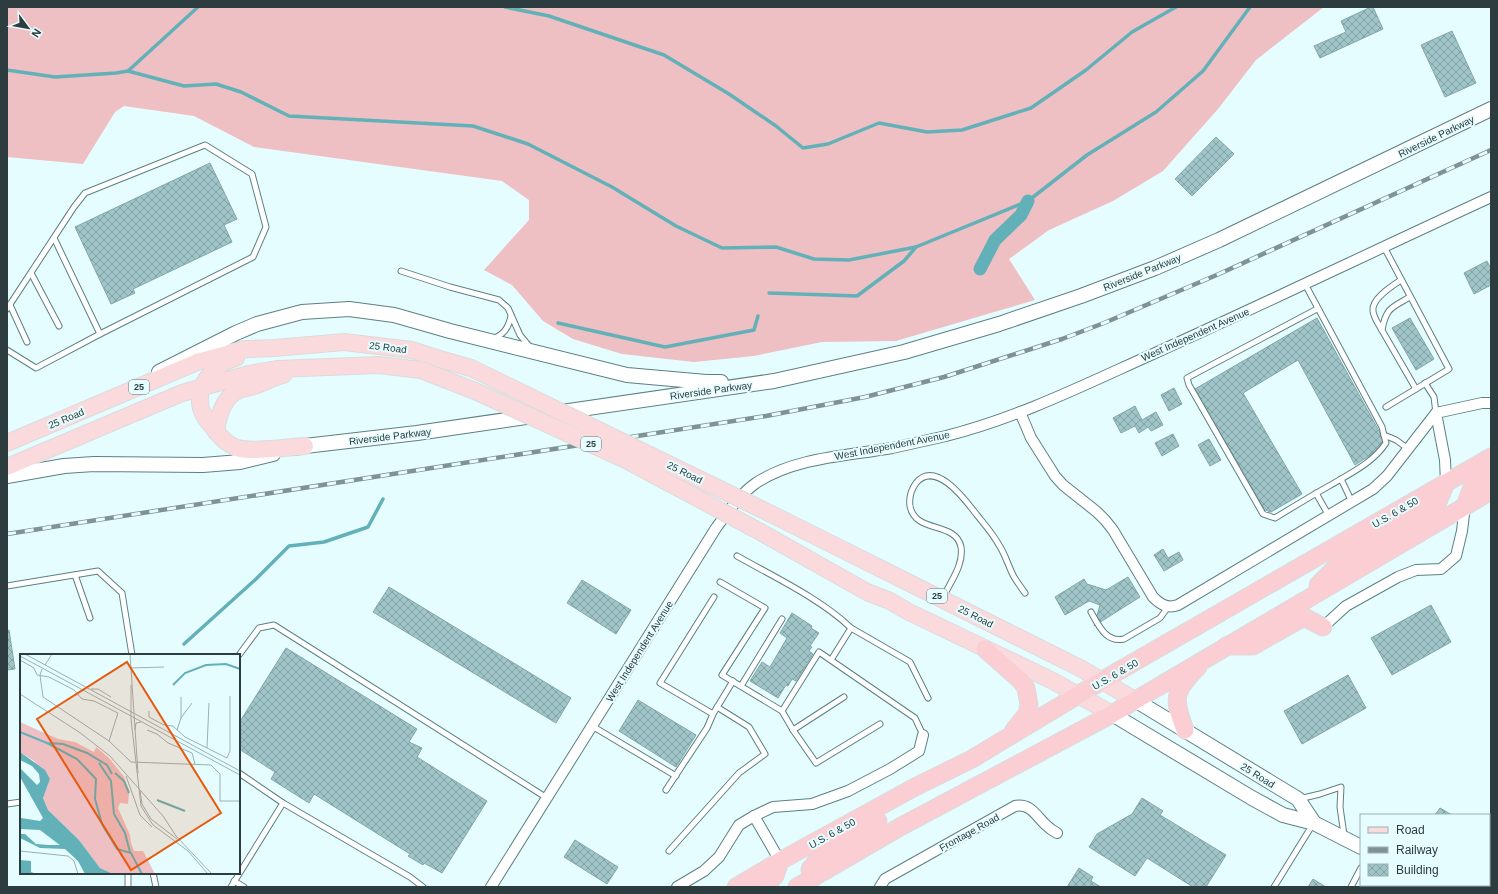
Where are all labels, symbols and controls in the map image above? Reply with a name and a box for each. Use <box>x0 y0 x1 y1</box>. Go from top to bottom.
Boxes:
north arrow <box>8 8 48 48</box>
text: N <box>29 27 44 40</box>
street label: Riverside Parkway <box>1397 113 1476 160</box>
street label: Riverside Parkway <box>1102 252 1183 293</box>
street label: West Independent Avenue <box>1140 305 1251 363</box>
street label: 25 Road <box>369 340 407 355</box>
street label: Riverside Parkway <box>669 379 753 402</box>
road number: 25 <box>129 380 149 394</box>
street label: 25 Road <box>47 406 86 431</box>
street label: Riverside Parkway <box>348 426 432 447</box>
street label: West Independent Avenue <box>834 429 951 462</box>
road number: 25 <box>581 437 601 451</box>
street label: 25 Road <box>665 459 704 486</box>
street label: U.S. 6 & 50 <box>1370 495 1421 530</box>
road number: 25 <box>927 589 947 603</box>
street label: West Independent Avenue <box>604 598 675 704</box>
street label: 25 Road <box>956 603 995 630</box>
inset map <box>20 654 240 874</box>
street label: U.S. 6 & 50 <box>1090 657 1141 692</box>
street label: 25 Road <box>1239 761 1277 790</box>
street label: Frontage Road <box>937 811 1001 853</box>
legend <box>1360 814 1490 886</box>
street label: U.S. 6 & 50 <box>807 816 858 851</box>
text: Road <box>1396 823 1425 837</box>
text: Railway <box>1396 843 1438 857</box>
text: Building <box>1396 863 1439 877</box>

